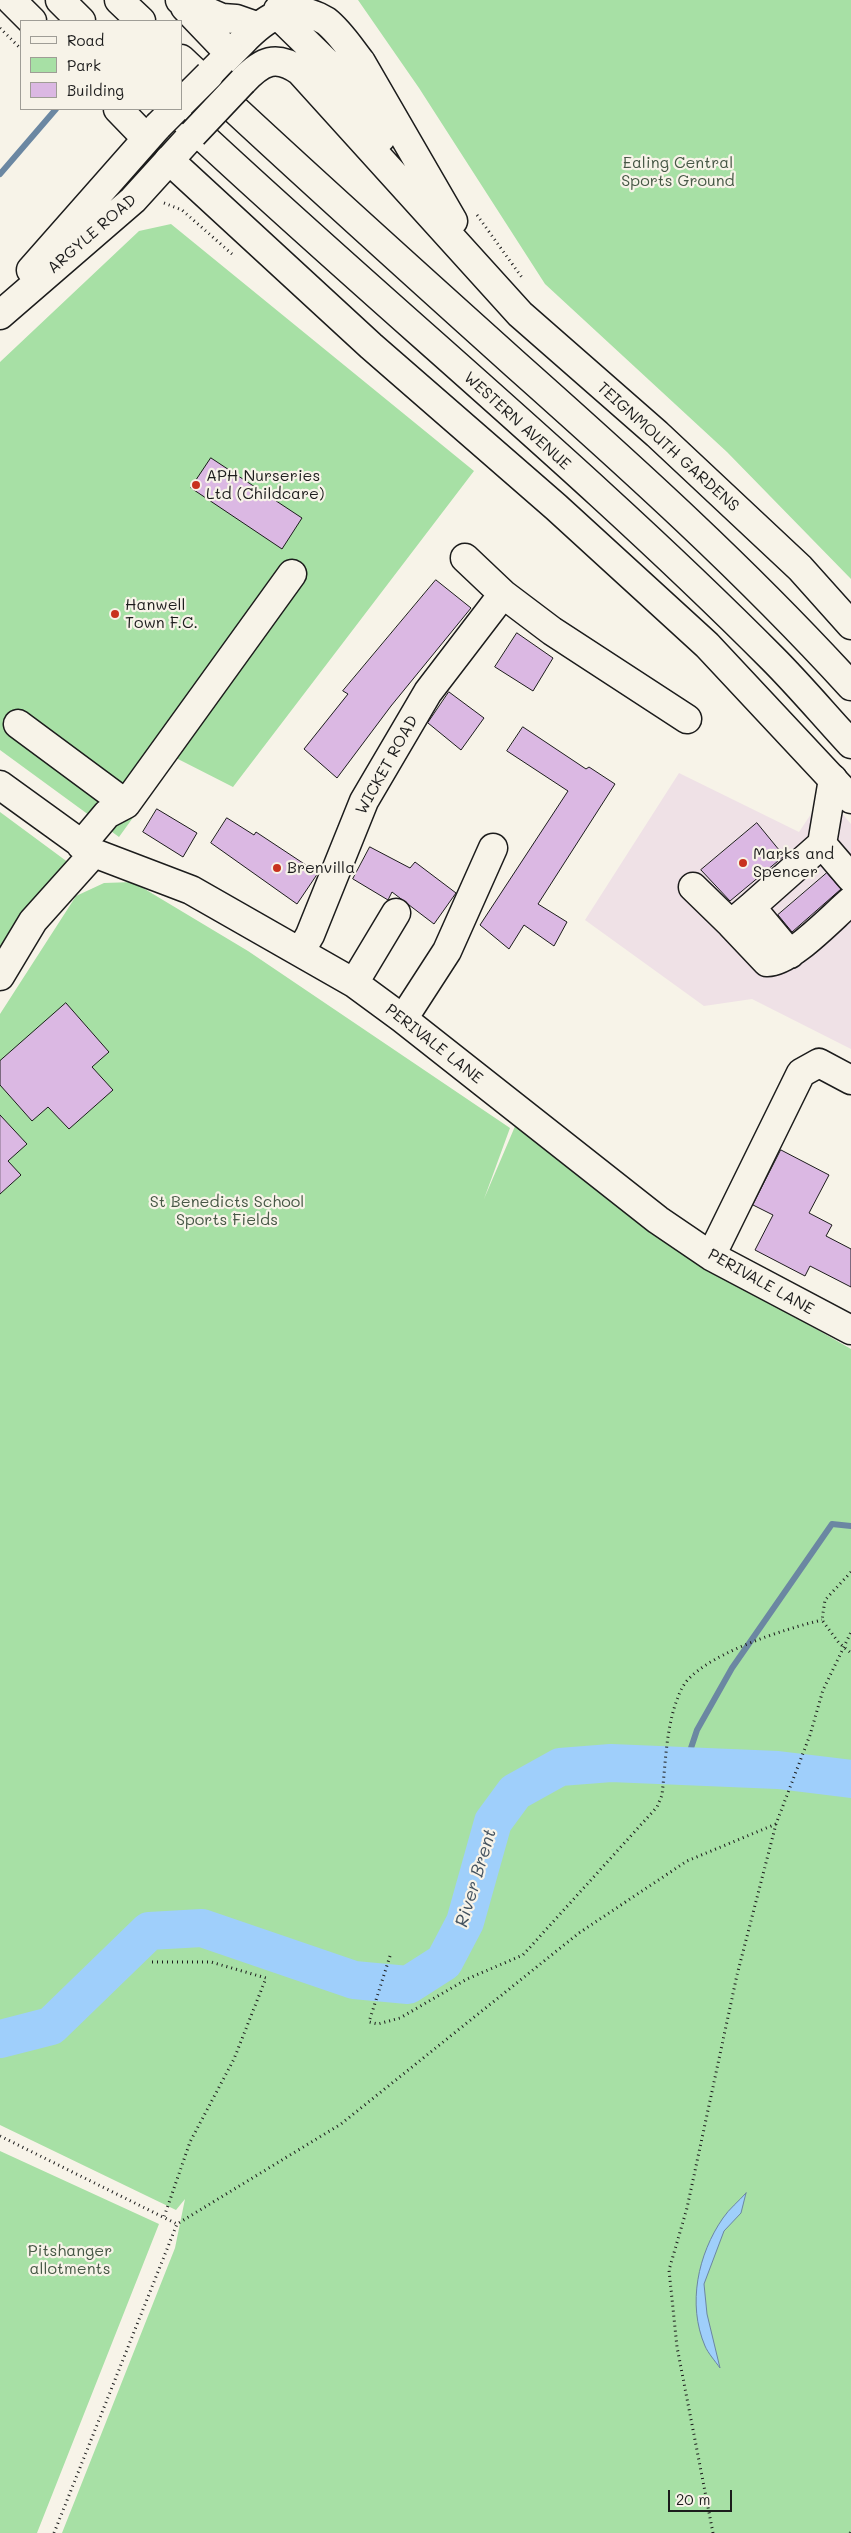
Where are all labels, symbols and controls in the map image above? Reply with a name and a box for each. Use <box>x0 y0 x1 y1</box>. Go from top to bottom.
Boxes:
legend <box>20 20 182 110</box>
text: Road <box>67 30 104 50</box>
text: Park <box>67 55 101 75</box>
text: Building <box>67 80 124 100</box>
park label: Ealing Central Sports Ground <box>621 153 735 191</box>
street label: ARGYLE ROAD <box>44 190 140 278</box>
street label: WESTERN AVENUE <box>460 368 574 474</box>
street label: TEIGNMOUTH GARDENS <box>593 378 743 516</box>
place label: APH Nurseries Ltd (Childcare) <box>206 466 324 504</box>
marker: APH Nurseries Ltd (Childcare) <box>190 479 202 491</box>
place label: Hanwell Town F.C. <box>125 595 198 633</box>
marker: Hanwell Town F.C. <box>109 608 121 620</box>
street label: WICKET ROAD <box>352 712 422 818</box>
place label: Marks and Spencer <box>753 844 834 882</box>
marker: Marks and Spencer <box>737 857 749 869</box>
place label: Brenvilla <box>287 858 355 878</box>
marker: Brenvilla <box>271 862 283 874</box>
street label: PERIVALE LANE <box>381 1000 487 1088</box>
park label: St Benedicts School Sports Fields <box>150 1192 304 1230</box>
street label: PERIVALE LANE <box>705 1245 817 1319</box>
water label: River Brent <box>451 1826 501 1930</box>
park label: Pitshanger allotments <box>28 2241 112 2279</box>
scale bar <box>671 2480 735 2512</box>
text: 20 m <box>676 2489 710 2509</box>

